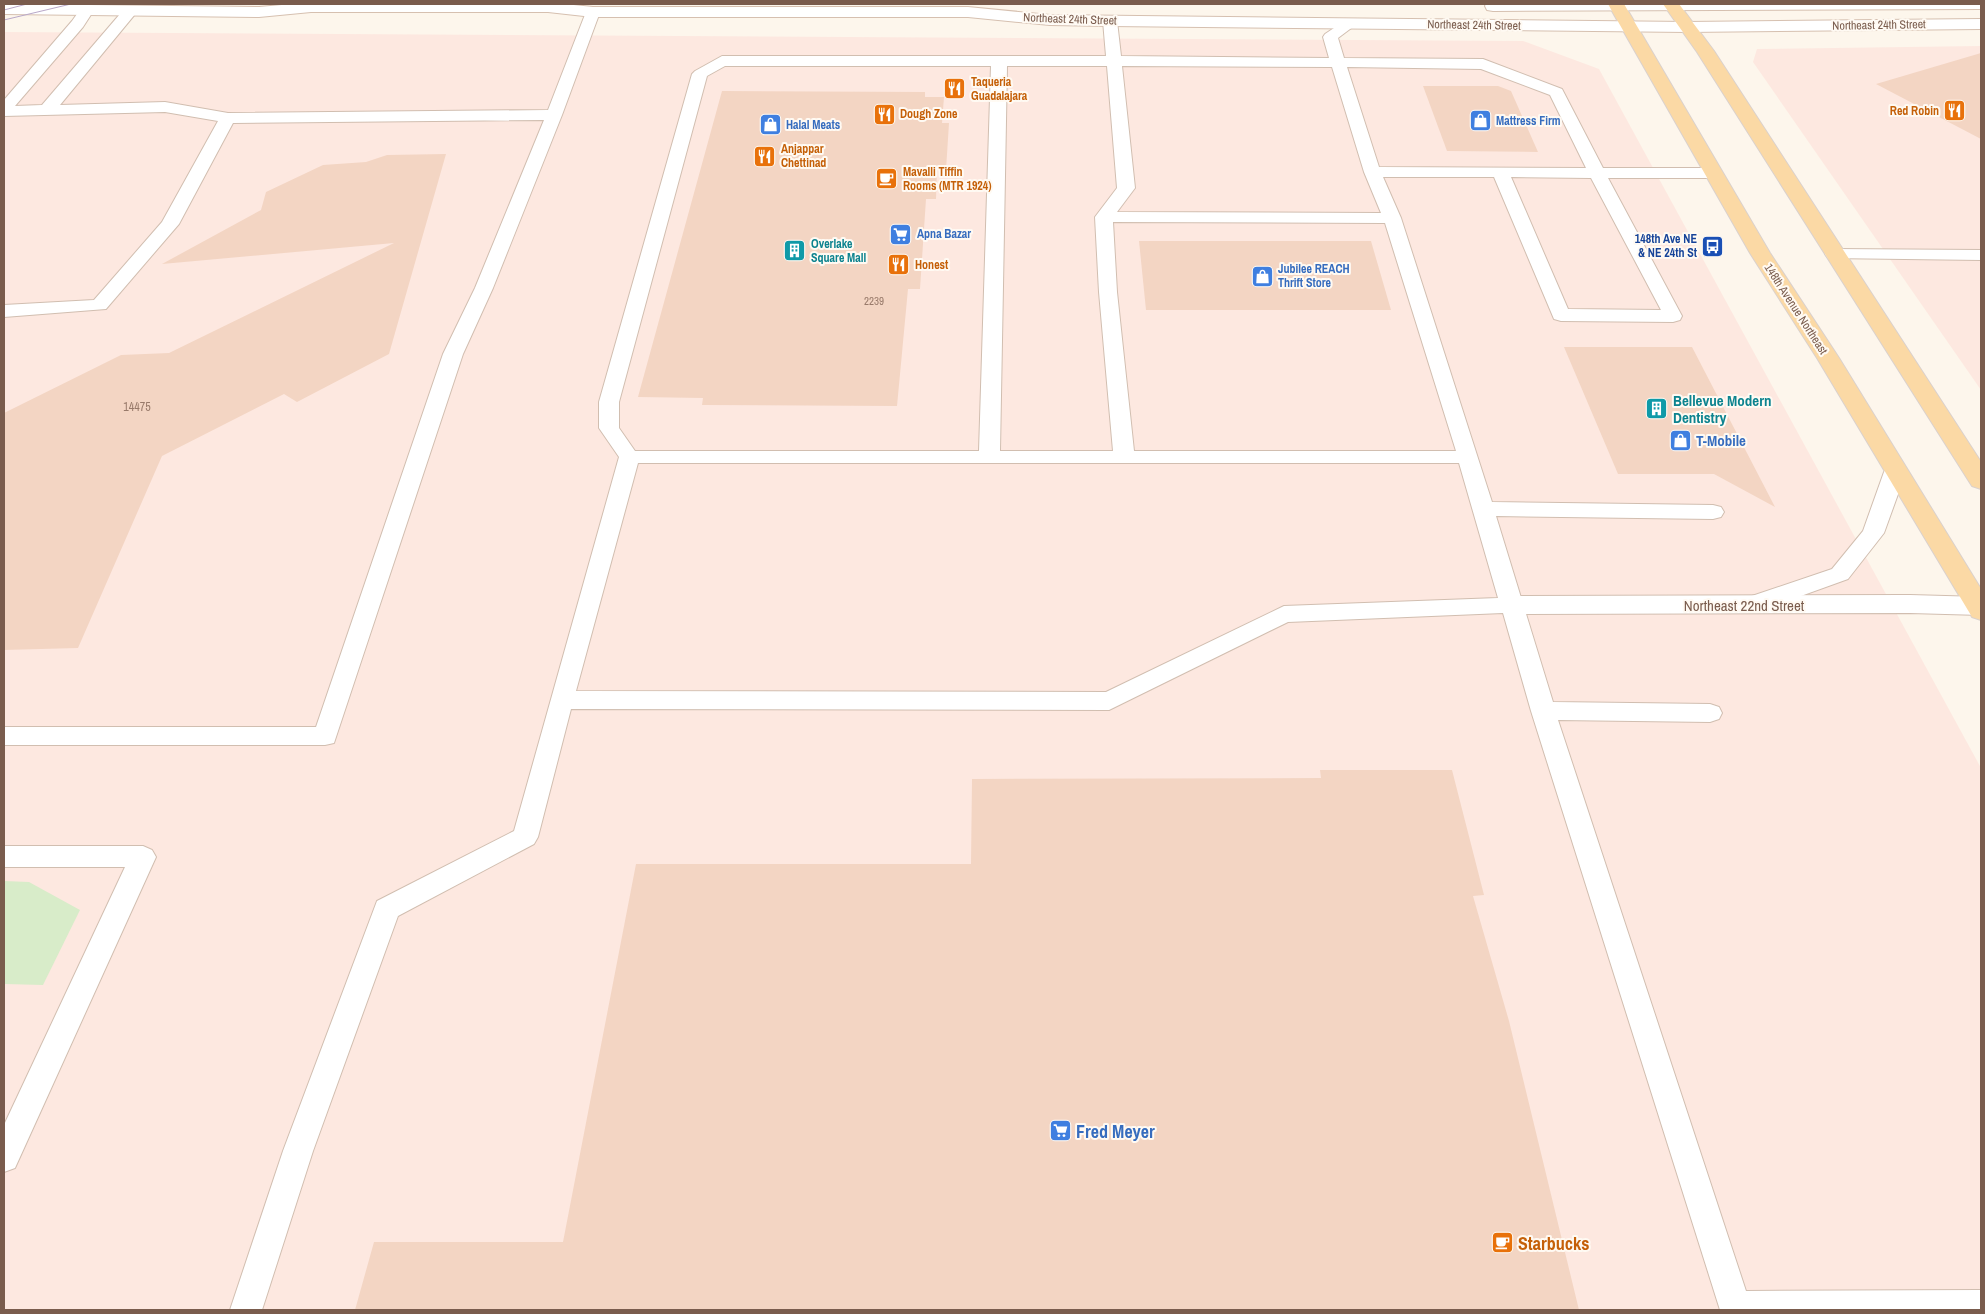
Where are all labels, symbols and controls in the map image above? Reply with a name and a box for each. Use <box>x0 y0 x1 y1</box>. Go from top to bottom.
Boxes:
street label: Northeast 24th Street <box>1023 9 1117 29</box>
street label: Northeast 24th Street <box>1427 16 1521 34</box>
street label: Northeast 24th Street <box>1832 16 1926 34</box>
place label: Taqueria Guadalajara <box>971 74 1028 104</box>
restaurant icon: Taqueria Guadalajara <box>943 77 967 101</box>
restaurant icon: Red Robin <box>1943 99 1967 123</box>
restaurant icon: Dough Zone <box>872 102 896 126</box>
place label: Red Robin <box>1890 103 1939 119</box>
place label: Dough Zone <box>900 106 958 122</box>
shop icon: Mattress Firm <box>1468 109 1492 133</box>
shop icon: Halal Meats <box>758 113 782 137</box>
place label: Mattress Firm <box>1496 113 1561 129</box>
place label: Halal Meats <box>786 117 841 133</box>
place label: Anjappar Chettinad <box>781 141 826 171</box>
restaurant icon: Anjappar Chettinad <box>753 144 777 168</box>
place label: Mavalli Tiffin Rooms (MTR 1924) <box>903 164 992 194</box>
cafe icon: Mavalli Tiffin Rooms (MTR 1924) <box>875 167 899 191</box>
supermarket icon: Apna Bazar <box>889 222 913 246</box>
place label: Apna Bazar <box>917 226 971 242</box>
place label: 148th Ave NE & NE 24th St <box>1635 231 1698 261</box>
bus stop icon: 148th Ave NE & NE 24th St <box>1701 234 1725 258</box>
place label: Overlake Square Mall <box>811 236 867 266</box>
building icon: Overlake Square Mall <box>783 239 807 263</box>
restaurant icon: Honest <box>887 253 911 277</box>
place label: Honest <box>915 257 949 273</box>
street label: 148th Avenue Northeast <box>1761 260 1832 358</box>
place label: Jubilee REACH Thrift Store <box>1278 261 1350 291</box>
shop icon: Jubilee REACH Thrift Store <box>1250 264 1274 288</box>
house number: 2239 <box>864 294 884 308</box>
place label: Bellevue Modern Dentistry <box>1673 390 1771 428</box>
building icon: Bellevue Modern Dentistry <box>1645 397 1669 421</box>
house number: 14475 <box>123 399 151 415</box>
shop icon: T-Mobile <box>1668 428 1692 452</box>
place label: T-Mobile <box>1696 430 1746 451</box>
street label: Northeast 22nd Street <box>1684 595 1805 616</box>
supermarket icon: Fred Meyer <box>1048 1119 1072 1143</box>
place label: Fred Meyer <box>1076 1119 1155 1144</box>
cafe icon: Starbucks <box>1490 1231 1514 1255</box>
place label: Starbucks <box>1518 1231 1589 1256</box>

